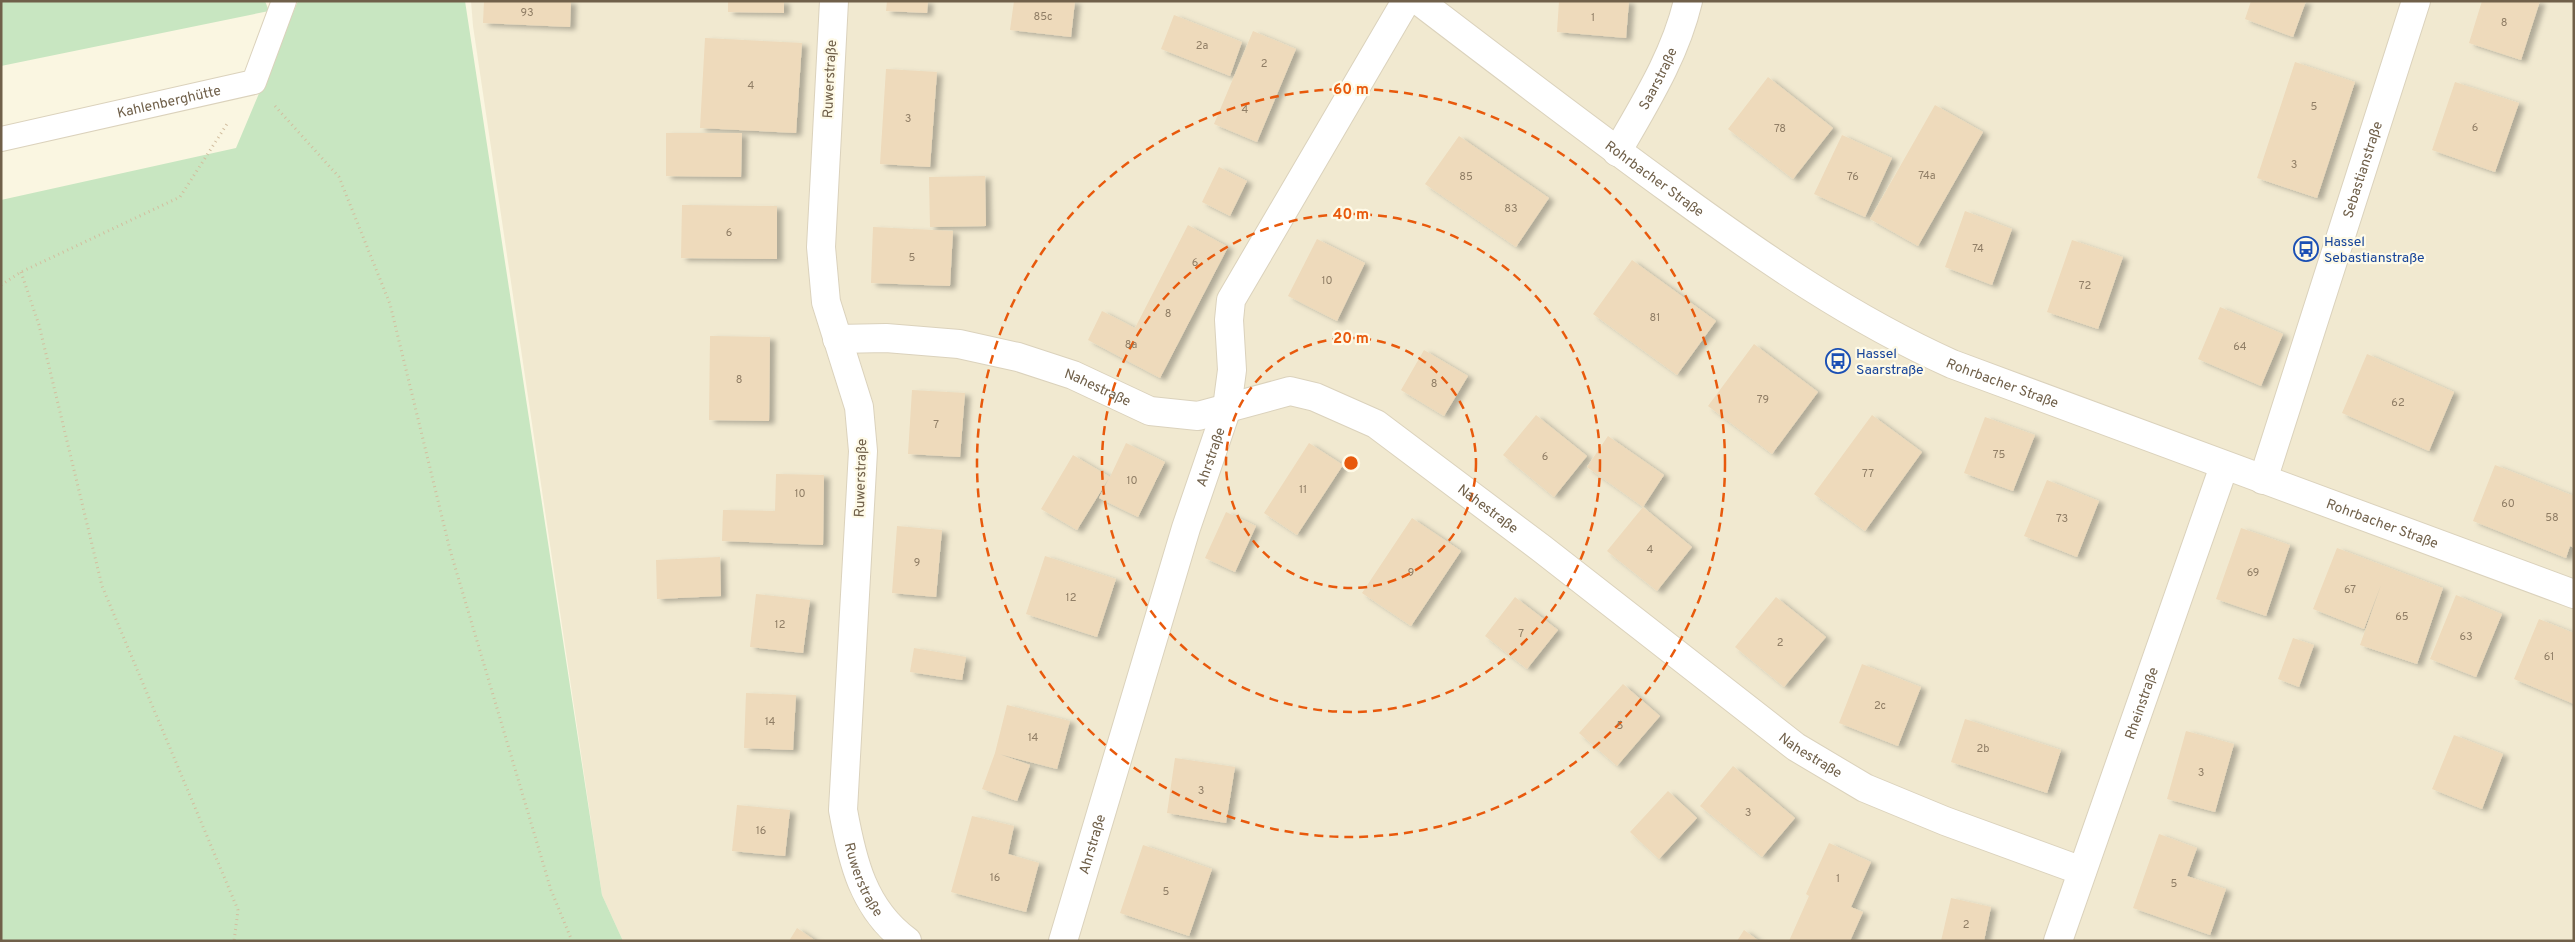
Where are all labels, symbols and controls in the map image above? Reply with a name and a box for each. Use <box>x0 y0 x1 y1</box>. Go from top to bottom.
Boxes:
house number: 93 <box>520 6 534 20</box>
house number: 85c <box>1033 10 1053 24</box>
house number: 1 <box>1591 11 1595 25</box>
house number: 8 <box>2501 16 2507 30</box>
street label: Ruwerstraße <box>820 39 841 119</box>
house number: 2a <box>1196 39 1208 53</box>
street label: Saarstraße <box>1636 45 1682 113</box>
house number: 2 <box>1261 57 1267 71</box>
house number: 4 <box>748 79 755 93</box>
text: 60 m <box>1333 81 1369 100</box>
street label: Kahlenberghütte <box>116 83 223 123</box>
house number: 5 <box>2311 100 2318 114</box>
house number: 4 <box>1242 103 1249 117</box>
house number: 3 <box>905 112 911 126</box>
street label: Sebastianstraße <box>2340 119 2387 220</box>
house number: 6 <box>2472 121 2478 135</box>
house number: 78 <box>1774 122 1786 136</box>
street label: Rohrbacher Straße <box>1601 138 1707 221</box>
house number: 3 <box>2291 158 2297 172</box>
house number: 74a <box>1918 169 1936 183</box>
house number: 85 <box>1459 170 1473 184</box>
house number: 76 <box>1847 170 1859 184</box>
house number: 83 <box>1504 202 1518 216</box>
text: 40 m <box>1333 206 1369 225</box>
house number: 6 <box>726 226 732 240</box>
place label: Hassel Sebastianstraße <box>2324 234 2424 267</box>
bus stop icon: Hassel Sebastianstraße <box>2293 236 2319 262</box>
house number: 74 <box>1972 242 1984 256</box>
house number: 5 <box>909 251 916 265</box>
house number: 6 <box>1192 256 1198 270</box>
house number: 10 <box>1321 274 1333 288</box>
house number: 72 <box>2079 279 2091 293</box>
house number: 8 <box>1165 307 1171 321</box>
house number: 81 <box>1650 311 1660 325</box>
text: 20 m <box>1333 330 1369 349</box>
house number: 8a <box>1125 338 1138 352</box>
house number: 64 <box>2233 340 2247 354</box>
place label: Hassel Saarstraße <box>1856 346 1924 379</box>
bus stop icon: Hassel Saarstraße <box>1825 348 1851 374</box>
street label: Rohrbacher Straße <box>1943 355 2060 413</box>
street label: Nahestraße <box>1062 366 1133 411</box>
house number: 8 <box>736 373 742 387</box>
house number: 8 <box>1431 377 1437 391</box>
house number: 79 <box>1757 393 1769 407</box>
house number: 62 <box>2391 396 2405 410</box>
house number: 7 <box>933 418 939 432</box>
street label: Ahrstraße <box>1194 425 1230 489</box>
street label: Ruwerstraße <box>852 438 871 518</box>
house number: 75 <box>1993 448 2005 462</box>
house number: 6 <box>1542 450 1548 464</box>
centre of rings <box>1342 454 1360 472</box>
house number: 77 <box>1862 467 1874 481</box>
house number: 10 <box>1126 474 1138 488</box>
street label: Nahestraße <box>1454 481 1521 538</box>
house number: 11 <box>1299 483 1307 497</box>
house number: 10 <box>794 487 806 501</box>
street label: Rohrbacher Straße <box>2323 496 2440 553</box>
house number: 60 <box>2501 497 2515 511</box>
house number: 58 <box>2545 511 2559 525</box>
house number: 73 <box>2056 512 2068 526</box>
house number: 4 <box>1647 543 1654 557</box>
house number: 9 <box>914 556 920 570</box>
house number: 9 <box>1408 566 1414 580</box>
house number: 69 <box>2247 566 2259 580</box>
house number: 67 <box>2344 583 2356 597</box>
house number: 12 <box>1066 591 1076 605</box>
house number: 65 <box>2395 610 2409 624</box>
house number: 12 <box>775 618 785 632</box>
house number: 7 <box>1518 627 1524 641</box>
house number: 63 <box>2459 630 2473 644</box>
house number: 2 <box>1777 636 1783 650</box>
house number: 61 <box>2544 650 2554 664</box>
street label: Rheinstraße <box>2122 665 2163 742</box>
house number: 2c <box>1874 699 1886 713</box>
house number: 14 <box>765 715 776 729</box>
house number: 5 <box>1617 719 1624 733</box>
street label: Nahestraße <box>1775 730 1845 782</box>
house number: 14 <box>1028 731 1039 745</box>
house number: 2b <box>1977 742 1989 756</box>
house number: 3 <box>2198 766 2204 780</box>
house number: 3 <box>1198 784 1204 798</box>
house number: 3 <box>1745 806 1751 820</box>
street label: Ahrstraße <box>1076 813 1110 877</box>
house number: 16 <box>756 824 766 838</box>
street label: Ruwerstraße <box>840 841 886 920</box>
house number: 16 <box>990 871 1000 885</box>
house number: 1 <box>1836 872 1840 886</box>
house number: 5 <box>2171 877 2178 891</box>
house number: 5 <box>1163 885 1170 899</box>
house number: 2 <box>1963 918 1969 932</box>

